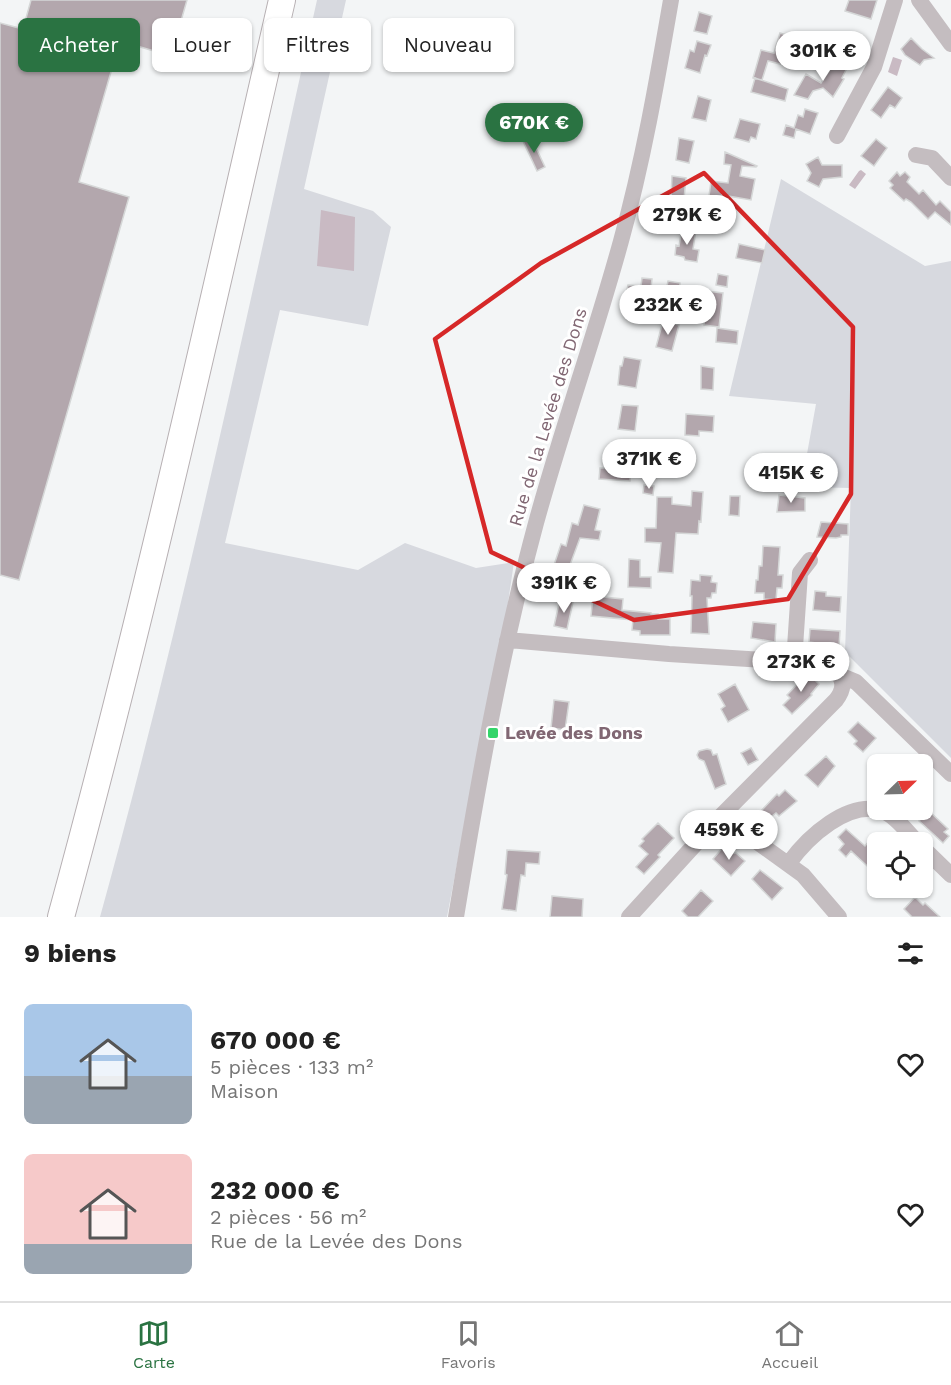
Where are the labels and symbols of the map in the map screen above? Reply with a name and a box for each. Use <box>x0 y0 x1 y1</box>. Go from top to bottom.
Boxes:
pin: 301K € <box>774 31 872 82</box>
pin: 670K € <box>485 103 583 154</box>
pin: 279K € <box>638 195 736 246</box>
pin: 232K € <box>619 285 717 336</box>
street label: Rue de la Levée des Dons <box>504 305 591 529</box>
pin: 371K € <box>600 439 698 490</box>
pin: 415K € <box>742 453 840 504</box>
pin: 391K € <box>515 563 613 614</box>
pin: 273K € <box>752 642 850 693</box>
place label: Levée des Dons <box>505 722 643 743</box>
marker: Levée des Dons <box>486 726 500 740</box>
north arrow <box>867 754 933 820</box>
pin: 459K € <box>680 810 778 861</box>

